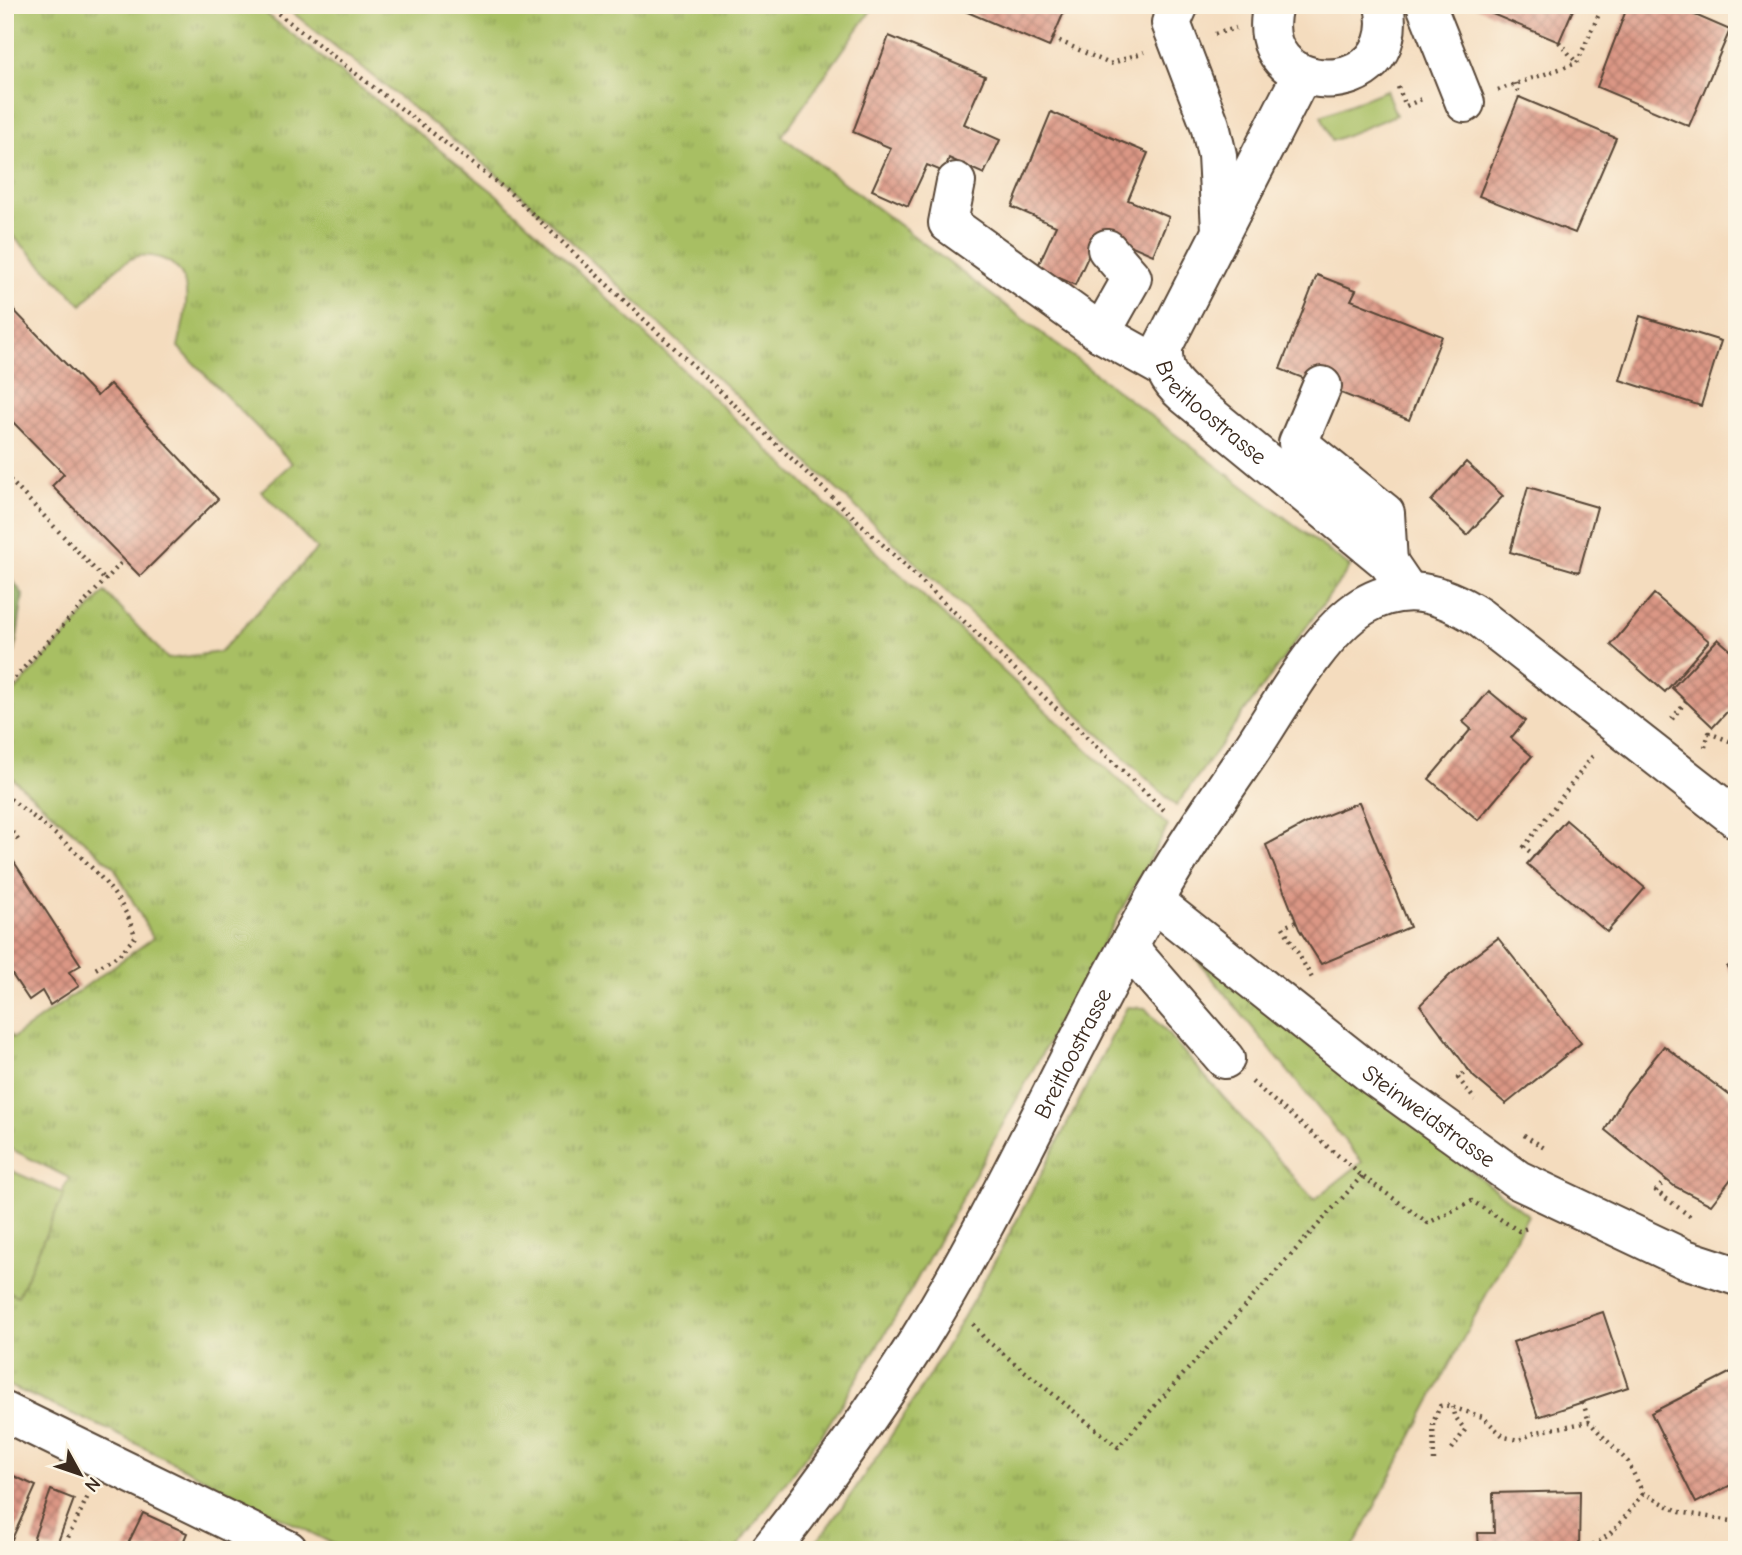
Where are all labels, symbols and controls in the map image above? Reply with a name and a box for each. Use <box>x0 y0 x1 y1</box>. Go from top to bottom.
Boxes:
street label: Breitloostrasse <box>1150 357 1272 470</box>
street label: Breitloostrasse <box>1028 983 1117 1123</box>
street label: Steinweidstrasse <box>1357 1059 1501 1173</box>
north arrow <box>46 1440 116 1510</box>
text: N <box>80 1472 105 1496</box>

